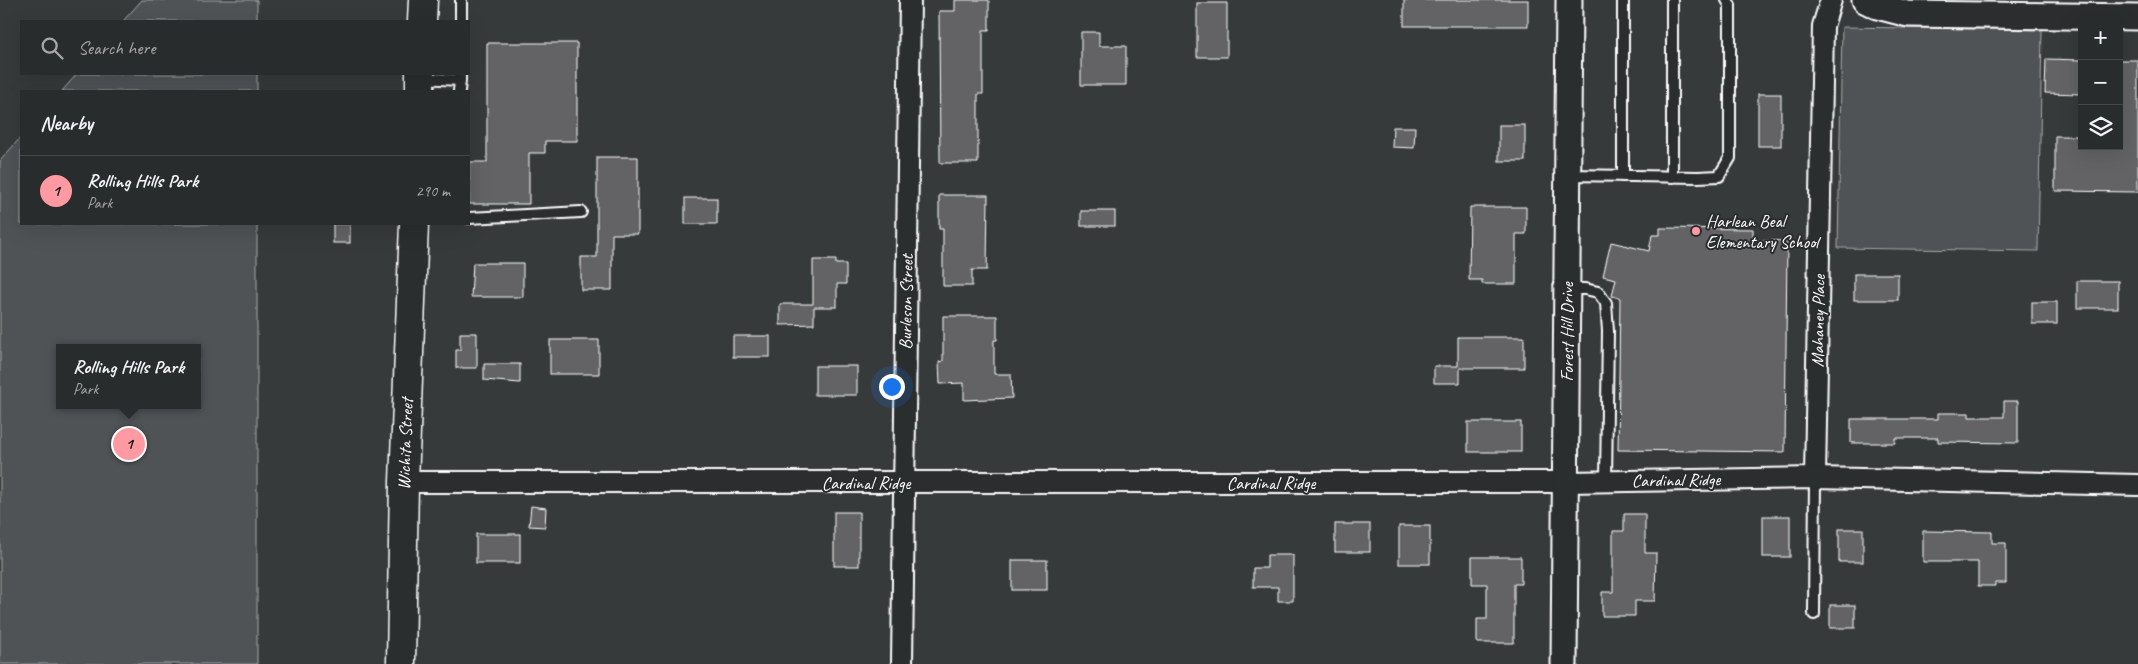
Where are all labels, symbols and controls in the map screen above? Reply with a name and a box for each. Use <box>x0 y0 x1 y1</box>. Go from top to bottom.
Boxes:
map controls <box>2078 15 2123 150</box>
button: + <box>2078 15 2123 60</box>
search box <box>20 20 470 75</box>
icon: search <box>38 34 66 62</box>
text: Search here <box>78 36 155 60</box>
button: − <box>2078 60 2123 105</box>
button: layers <box>2078 105 2123 150</box>
text: Nearby <box>40 110 93 136</box>
text: Rolling Hills Park <box>87 169 198 193</box>
text: 1 <box>52 181 60 201</box>
text: 290 m <box>416 181 450 201</box>
text: Park <box>87 193 112 213</box>
place label: Harlean Beal Elementary School <box>1706 210 1821 253</box>
marker: Harlean Beal Elementary School <box>1690 225 1702 237</box>
street label: Burleson Street <box>894 252 918 350</box>
street label: Mahaney Place <box>1806 273 1830 367</box>
street label: Forest Hill Drive <box>1556 281 1578 382</box>
popup <box>56 344 201 409</box>
text: Rolling Hills Park <box>73 355 184 379</box>
your location <box>879 374 905 400</box>
text: Park <box>73 379 98 399</box>
street label: Wichita Street <box>392 395 418 490</box>
pin: 1 <box>113 425 145 463</box>
street label: Cardinal Ridge <box>1632 468 1722 492</box>
street label: Cardinal Ridge <box>822 472 911 494</box>
street label: Cardinal Ridge <box>1227 472 1316 494</box>

